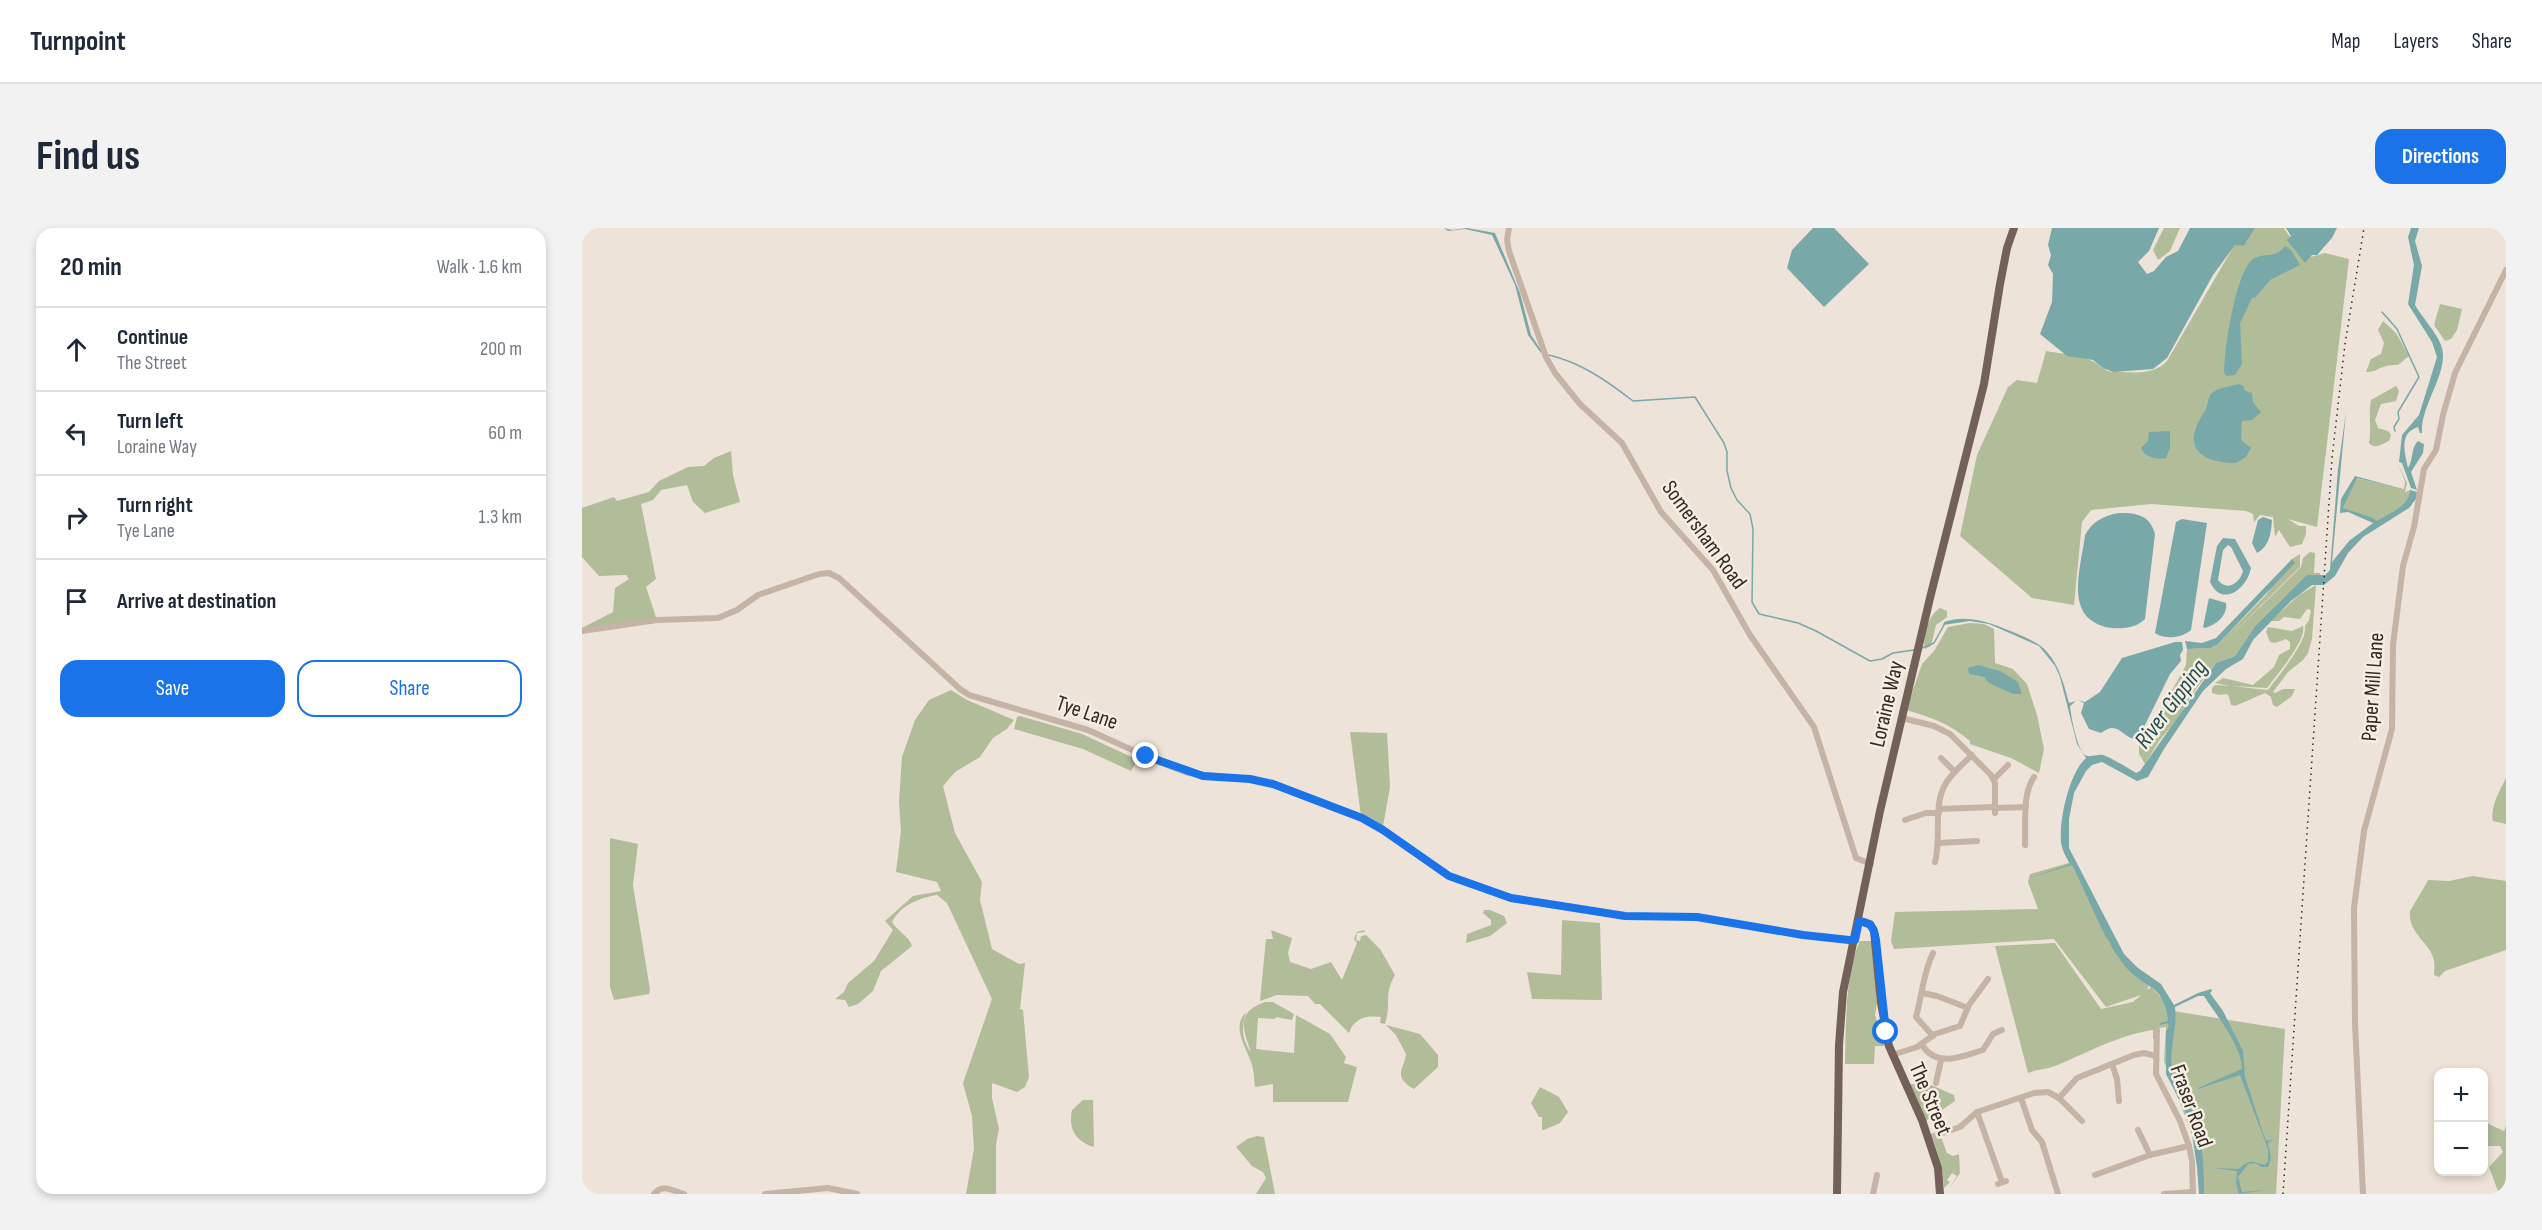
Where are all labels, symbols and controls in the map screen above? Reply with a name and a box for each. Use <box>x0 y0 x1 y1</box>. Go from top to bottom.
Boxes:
text: Turnpoint <box>30 25 126 58</box>
text: Map <box>2331 29 2360 54</box>
text: Layers <box>2393 29 2439 54</box>
text: Share <box>2472 29 2512 54</box>
button: Directions <box>2375 129 2506 184</box>
text: Find us <box>36 131 140 182</box>
text: 20 min <box>60 252 122 283</box>
text: Walk · 1.6 km <box>437 255 522 279</box>
text: Continue <box>117 324 188 351</box>
icon: ahead <box>60 333 93 366</box>
text: 200 m <box>480 337 522 361</box>
text: The Street <box>117 351 187 375</box>
text: Turn left <box>117 408 183 435</box>
icon: left <box>60 417 93 450</box>
text: 60 m <box>488 421 522 445</box>
text: Loraine Way <box>117 435 197 459</box>
street label: Somersham Road <box>1656 475 1752 595</box>
text: Turn right <box>117 492 193 519</box>
icon: right <box>60 501 93 534</box>
text: 1.3 km <box>479 505 522 529</box>
text: Tye Lane <box>117 519 175 543</box>
icon: arrive <box>60 585 93 618</box>
text: Arrive at destination <box>117 588 276 615</box>
street label: Paper Mill Lane <box>2356 632 2390 742</box>
water label: River Gipping <box>2128 654 2214 754</box>
street label: Loraine Way <box>1864 658 1910 750</box>
button: Save <box>60 660 285 717</box>
button: Share <box>297 660 522 717</box>
street label: Tye Lane <box>1053 690 1121 736</box>
route end <box>1132 742 1158 768</box>
route start <box>1872 1018 1898 1044</box>
street label: The Street <box>1903 1058 1958 1140</box>
street label: Fraser Road <box>2164 1061 2218 1151</box>
map controls <box>2434 1068 2488 1176</box>
button: + <box>2434 1068 2488 1122</box>
button: − <box>2434 1122 2488 1176</box>

